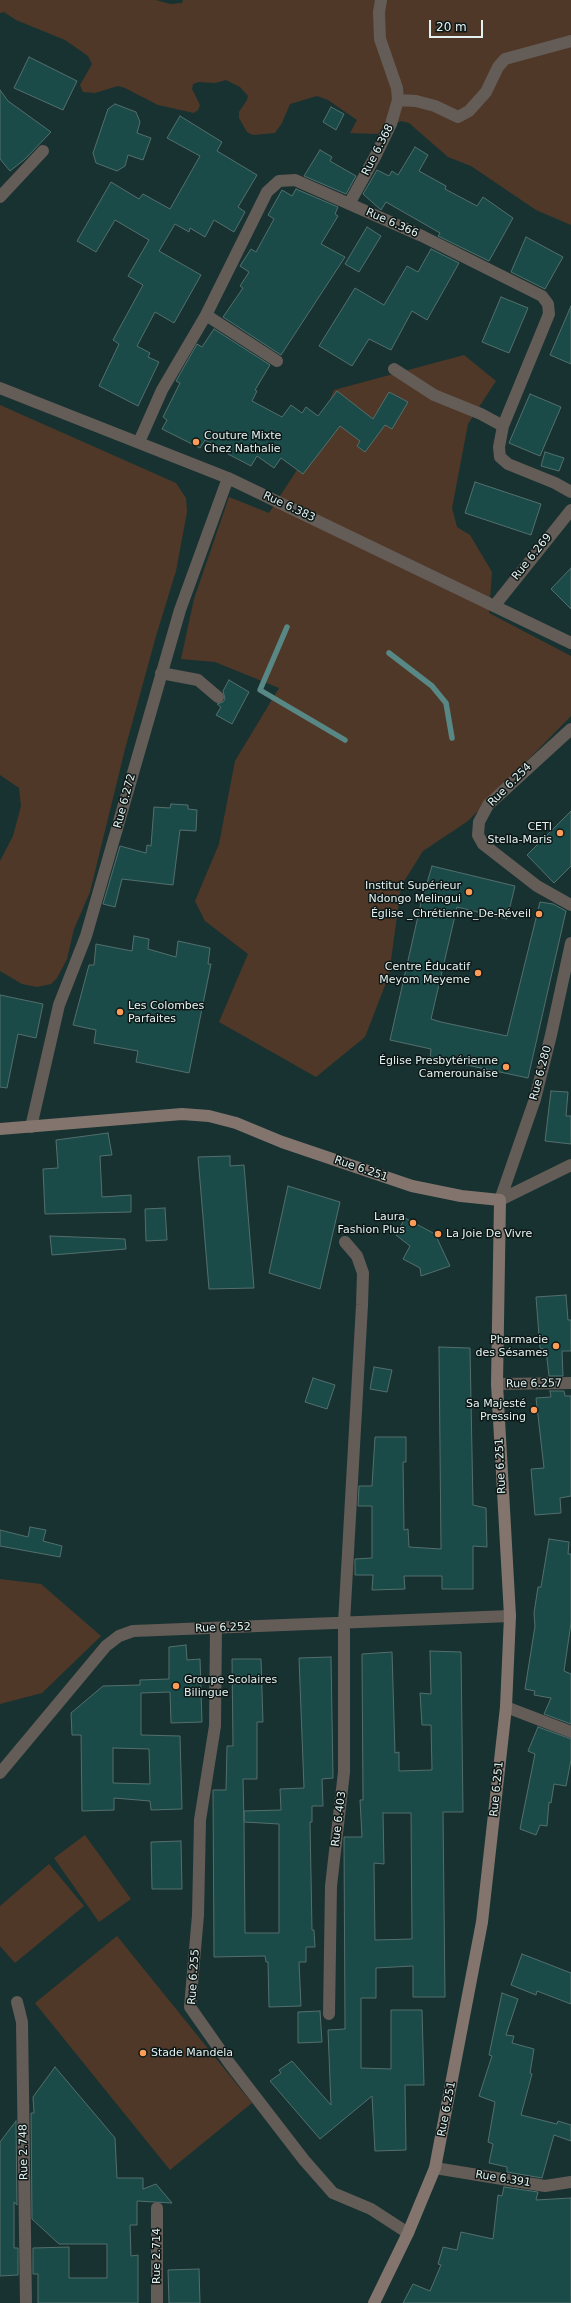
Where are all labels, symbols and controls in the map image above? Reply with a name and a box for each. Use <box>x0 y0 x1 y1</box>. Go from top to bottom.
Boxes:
scale bar <box>431 12 485 38</box>
text: 20 m <box>436 20 467 34</box>
street label: Rue 6.368 <box>359 122 397 178</box>
street label: Rue 6.366 <box>364 206 420 240</box>
place label: Couture Mixte Chez Nathalie <box>204 429 281 455</box>
marker: Couture Mixte Chez Nathalie <box>191 437 201 447</box>
street label: Rue 6.383 <box>261 489 317 525</box>
street label: Rue 6.269 <box>509 531 555 583</box>
street label: Rue 6.254 <box>486 761 534 809</box>
street label: Rue 6.272 <box>111 772 139 830</box>
place label: CETI Stella-Maris <box>488 820 552 846</box>
marker: CETI Stella-Maris <box>555 828 565 838</box>
place label: Institut Supérieur Ndongo Melingui <box>365 879 461 905</box>
marker: Institut Supérieur Ndongo Melingui <box>464 887 474 897</box>
place label: Église _Chrétienne_De-Réveil <box>371 907 531 921</box>
marker: Église _Chrétienne_De-Réveil <box>534 909 544 919</box>
place label: Centre Éducatif Meyom Meyeme <box>379 960 470 986</box>
marker: Centre Éducatif Meyom Meyeme <box>473 968 483 978</box>
place label: Les Colombes Parfaites <box>128 999 204 1025</box>
marker: Les Colombes Parfaites <box>115 1007 125 1017</box>
street label: Rue 6.280 <box>527 1044 555 1102</box>
place label: Église Presbytérienne Camerounaise <box>379 1054 498 1080</box>
marker: Église Presbytérienne Camerounaise <box>501 1062 511 1072</box>
street label: Rue 6.251 <box>332 1154 390 1184</box>
place label: Laura Fashion Plus <box>338 1210 405 1236</box>
marker: Laura Fashion Plus <box>408 1218 418 1228</box>
place label: La Joie De Vivre <box>446 1227 532 1241</box>
marker: La Joie De Vivre <box>433 1229 443 1239</box>
place label: Pharmacie des Sésames <box>476 1333 548 1359</box>
marker: Pharmacie des Sésames <box>551 1341 561 1351</box>
street label: Rue 6.257 <box>506 1377 562 1391</box>
place label: Sa Majesté Pressing <box>466 1397 526 1423</box>
marker: Sa Majesté Pressing <box>529 1405 539 1415</box>
street label: Rue 6.251 <box>493 1438 509 1494</box>
street label: Rue 6.252 <box>195 1620 251 1636</box>
place label: Groupe Scolaires Bilingue <box>184 1673 277 1699</box>
marker: Groupe Scolaires Bilingue <box>171 1681 181 1691</box>
street label: Rue 6.251 <box>488 1761 506 1817</box>
street label: Rue 6.403 <box>329 1790 349 1848</box>
street label: Rue 6.255 <box>185 1949 203 2005</box>
place label: Stade Mandela <box>151 2046 233 2060</box>
marker: Stade Mandela <box>138 2048 148 2058</box>
street label: Rue 6.251 <box>435 2080 459 2138</box>
street label: Rue 2.748 <box>17 2124 31 2180</box>
street label: Rue 6.391 <box>474 2168 532 2190</box>
street label: Rue 2.714 <box>150 2228 164 2284</box>

